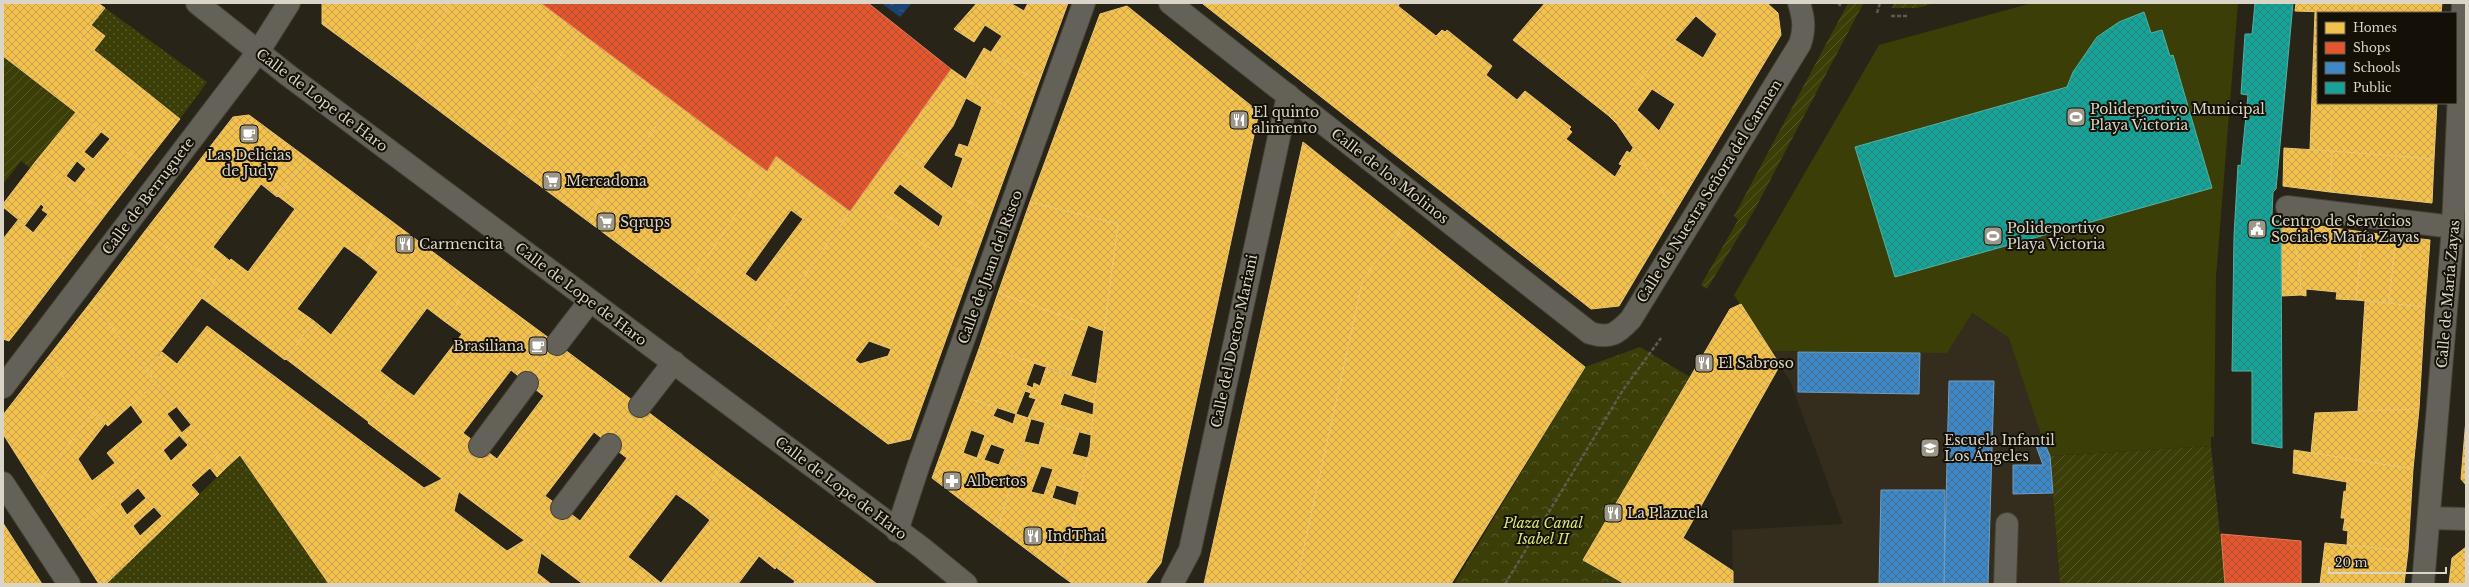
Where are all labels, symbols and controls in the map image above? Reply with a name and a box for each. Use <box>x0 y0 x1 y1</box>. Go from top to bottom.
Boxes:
legend <box>2317 12 2457 104</box>
text: Homes <box>2353 20 2397 35</box>
text: Shops <box>2353 40 2390 55</box>
street label: Calle de Lope de Haro <box>253 45 391 155</box>
text: Schools <box>2353 60 2400 75</box>
street label: Calle de Nuestra Señora del Carmen <box>1633 76 1786 306</box>
text: Public <box>2353 80 2392 95</box>
place label: Polideportivo Municipal Playa Victoria <box>2090 100 2265 134</box>
place label: El quinto alimento <box>1253 103 1319 137</box>
sports icon: Polideportivo Municipal Playa Victoria <box>2065 106 2087 128</box>
restaurant icon: El quinto alimento <box>1228 109 1250 131</box>
cafe icon: Las Delicias de Judy <box>238 123 260 145</box>
street label: Calle de los Molinos <box>1328 125 1452 227</box>
street label: Calle de Berruguete <box>98 134 198 258</box>
place label: Las Delicias de Judy <box>207 146 291 180</box>
supermarket icon: Mercadona <box>541 170 563 192</box>
place label: Mercadona <box>566 172 647 190</box>
street label: Calle de Juan del Risco <box>954 188 1026 346</box>
supermarket icon: Sqrups <box>595 211 617 233</box>
place label: Centro de Servicios Sociales María Zayas <box>2271 212 2419 246</box>
place label: Sqrups <box>620 213 670 231</box>
public building icon: Centro de Servicios Sociales María Zayas <box>2246 218 2268 240</box>
place label: Polideportivo Playa Victoria <box>2007 219 2106 253</box>
street label: Calle de María Zayas <box>2433 219 2463 369</box>
sports icon: Polideportivo Playa Victoria <box>1982 225 2004 247</box>
restaurant icon: Carmencita <box>394 233 416 255</box>
place label: Carmencita <box>419 235 503 253</box>
street label: Calle de Lope de Haro <box>512 239 650 349</box>
street label: Calle del Doctor Mariani <box>1207 253 1261 429</box>
cafe icon: Brasiliana <box>527 335 549 357</box>
place label: Brasiliana <box>453 337 524 355</box>
restaurant icon: El Sabroso <box>1693 352 1715 374</box>
place label: El Sabroso <box>1718 354 1794 372</box>
place label: Escuela Infantil Los Ángeles <box>1944 431 2055 465</box>
street label: Calle de Lope de Haro <box>772 433 910 543</box>
school or university icon: Escuela Infantil Los Ángeles <box>1919 437 1941 459</box>
pharmacy icon: Albertos <box>941 470 963 492</box>
place label: Albertos <box>965 472 1026 490</box>
restaurant icon: La Plazuela <box>1602 502 1624 524</box>
place label: La Plazuela <box>1627 504 1708 522</box>
park label: Plaza Canal Isabel II <box>1502 514 1583 548</box>
restaurant icon: IndThai <box>1022 525 1044 547</box>
place label: IndThai <box>1047 527 1105 545</box>
scale bar <box>2329 549 2446 575</box>
text: 20 m <box>2335 555 2367 570</box>

